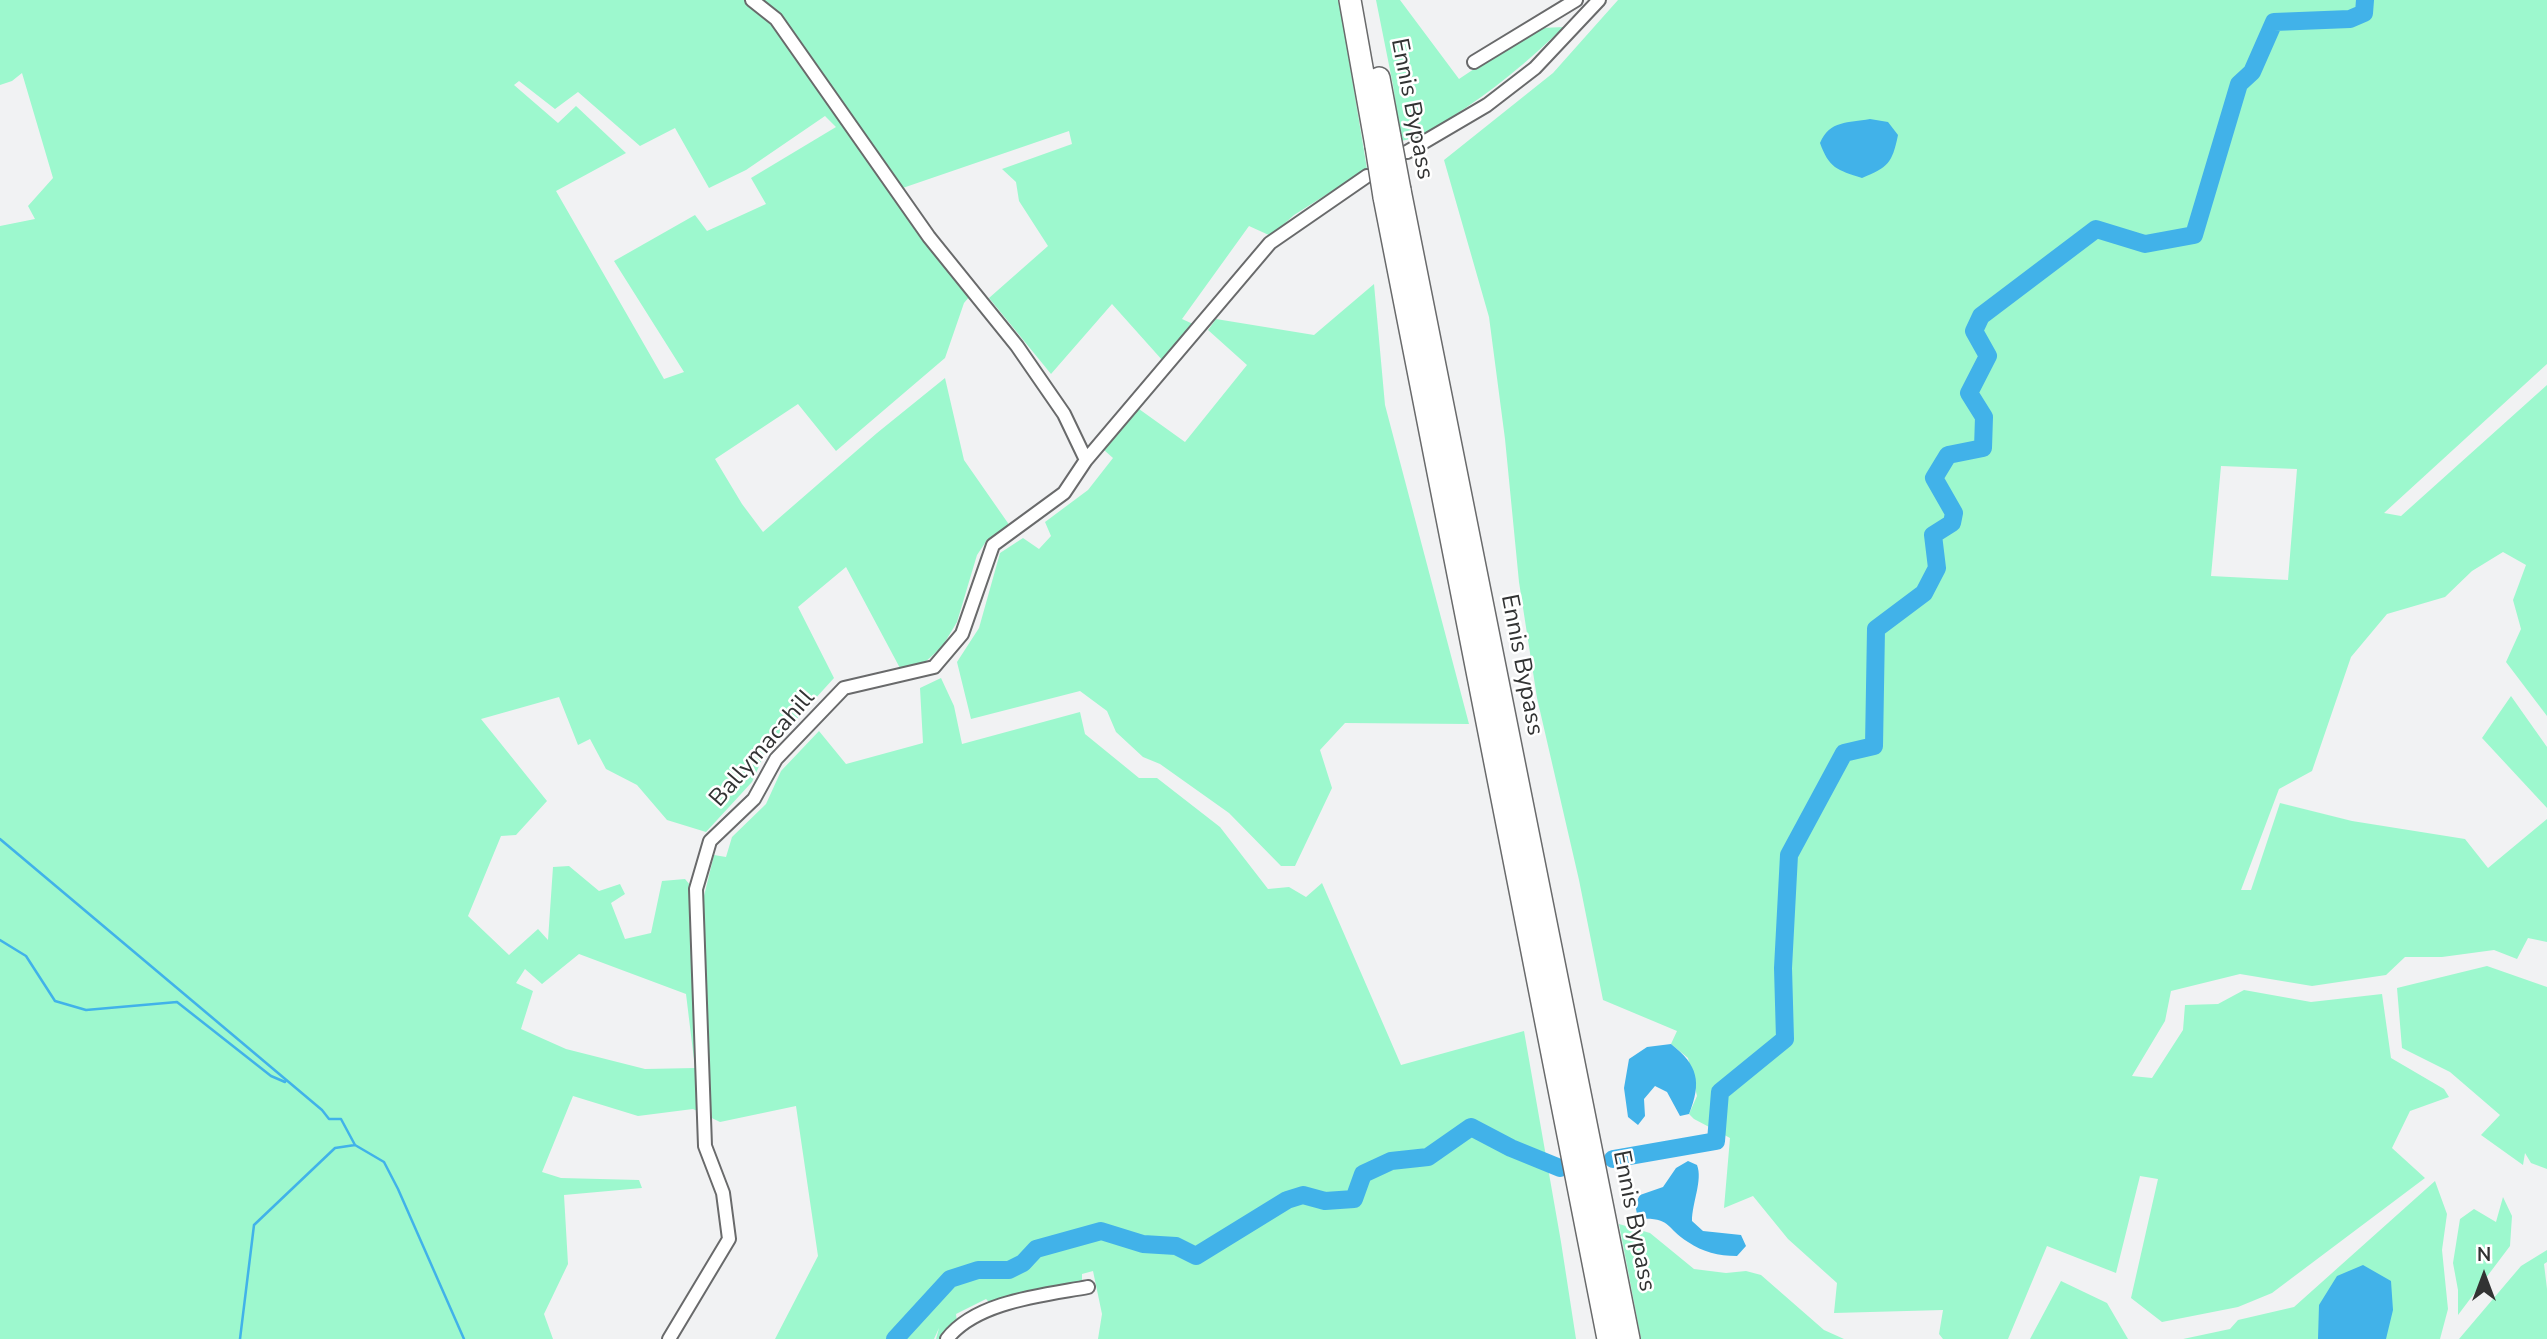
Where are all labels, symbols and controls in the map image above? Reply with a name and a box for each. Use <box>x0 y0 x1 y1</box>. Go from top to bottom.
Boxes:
street label: Ennis Bypass <box>1383 36 1439 182</box>
street label: Ennis Bypass <box>1493 592 1549 738</box>
street label: Ballymacahill <box>704 685 822 813</box>
street label: Ennis Bypass <box>1605 1148 1661 1294</box>
north arrow <box>2449 1241 2519 1311</box>
text: N <box>2477 1242 2491 1268</box>

